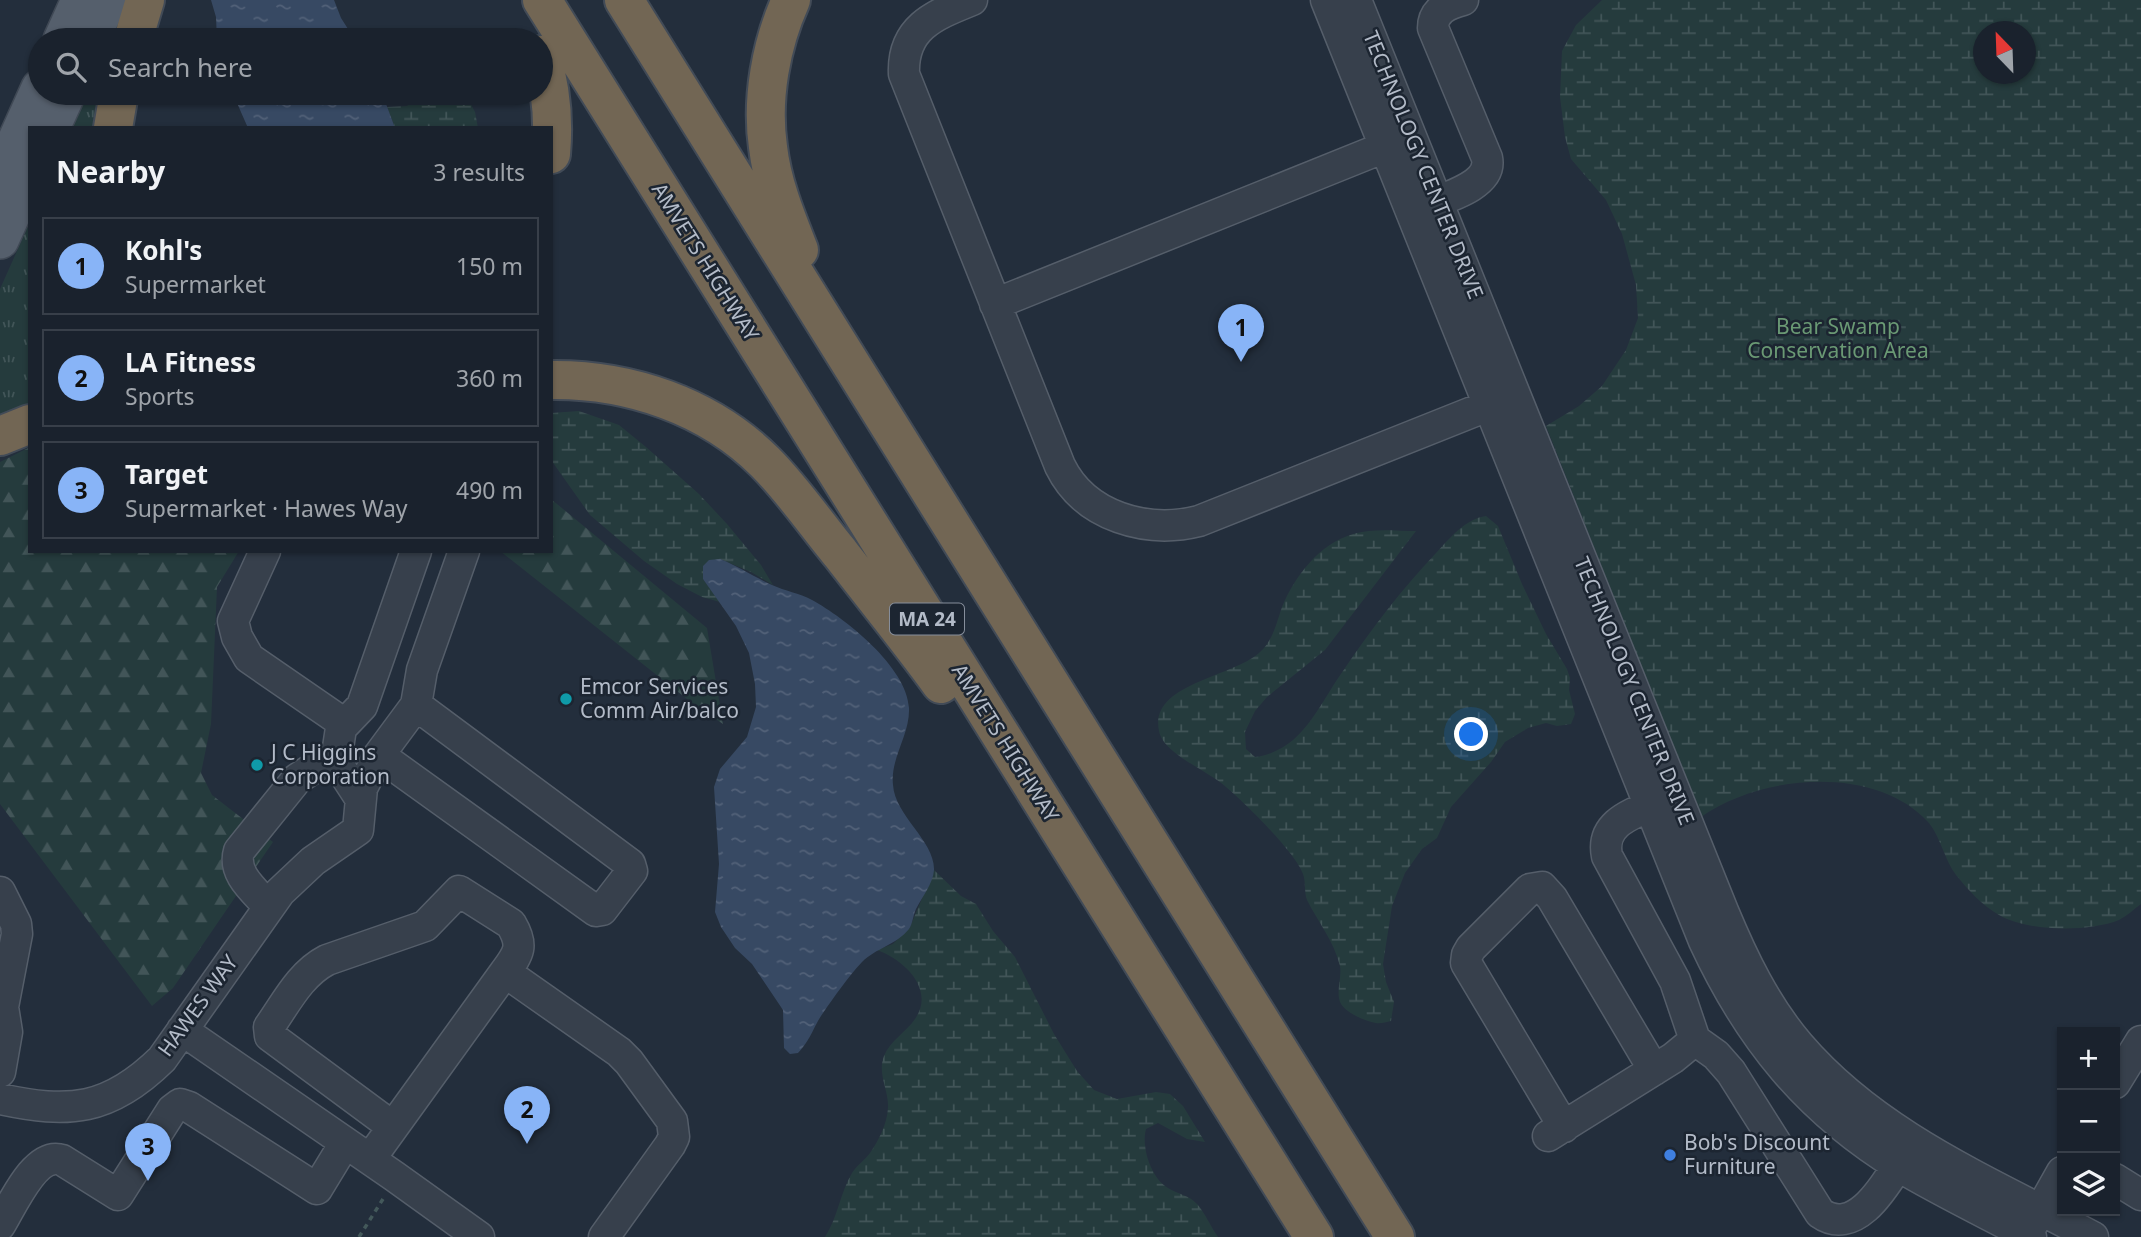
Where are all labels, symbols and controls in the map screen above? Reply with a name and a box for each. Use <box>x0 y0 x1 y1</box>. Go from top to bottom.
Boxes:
north arrow <box>1973 21 2036 84</box>
street label: TECHNOLOGY CENTER DRIVE <box>1357 26 1491 303</box>
search box <box>28 28 553 105</box>
icon: search <box>52 48 90 86</box>
text: Search here <box>108 49 253 85</box>
text: Nearby <box>56 151 165 192</box>
text: 3 results <box>433 156 525 188</box>
street label: AMVETS HIGHWAY <box>646 177 766 346</box>
text: Kohl's <box>125 232 202 268</box>
text: 1 <box>74 250 88 282</box>
text: 150 m <box>456 250 523 282</box>
text: Supermarket <box>125 268 266 300</box>
pin: 1 <box>1218 304 1264 362</box>
park label: Bear Swamp Conservation Area <box>1747 312 1929 364</box>
text: LA Fitness <box>125 344 256 380</box>
text: 2 <box>74 362 88 394</box>
text: 360 m <box>456 362 523 394</box>
text: Sports <box>125 380 195 412</box>
text: Target <box>125 456 208 492</box>
text: 3 <box>74 474 88 506</box>
text: 490 m <box>456 474 523 506</box>
text: Supermarket · Hawes Way <box>125 492 408 524</box>
street label: TECHNOLOGY CENTER DRIVE <box>1568 552 1702 829</box>
road number: MA 24 <box>890 604 964 634</box>
street label: AMVETS HIGHWAY <box>946 658 1066 827</box>
place label: Emcor Services Comm Air/balco <box>580 672 739 724</box>
marker: Emcor Services Comm Air/balco <box>558 691 574 707</box>
your location <box>1454 717 1488 751</box>
place label: J C Higgins Corporation <box>269 738 390 790</box>
marker: J C Higgins Corporation <box>249 757 265 773</box>
street label: HAWES WAY <box>151 949 244 1062</box>
map controls <box>2057 1027 2120 1216</box>
button: + <box>2057 1027 2120 1090</box>
pin: 2 <box>504 1086 550 1144</box>
button: − <box>2057 1090 2120 1153</box>
pin: 3 <box>125 1123 171 1181</box>
place label: Bob's Discount Furniture <box>1684 1128 1830 1180</box>
marker: Bob's Discount Furniture <box>1662 1147 1678 1163</box>
button: layers <box>2057 1153 2120 1216</box>

